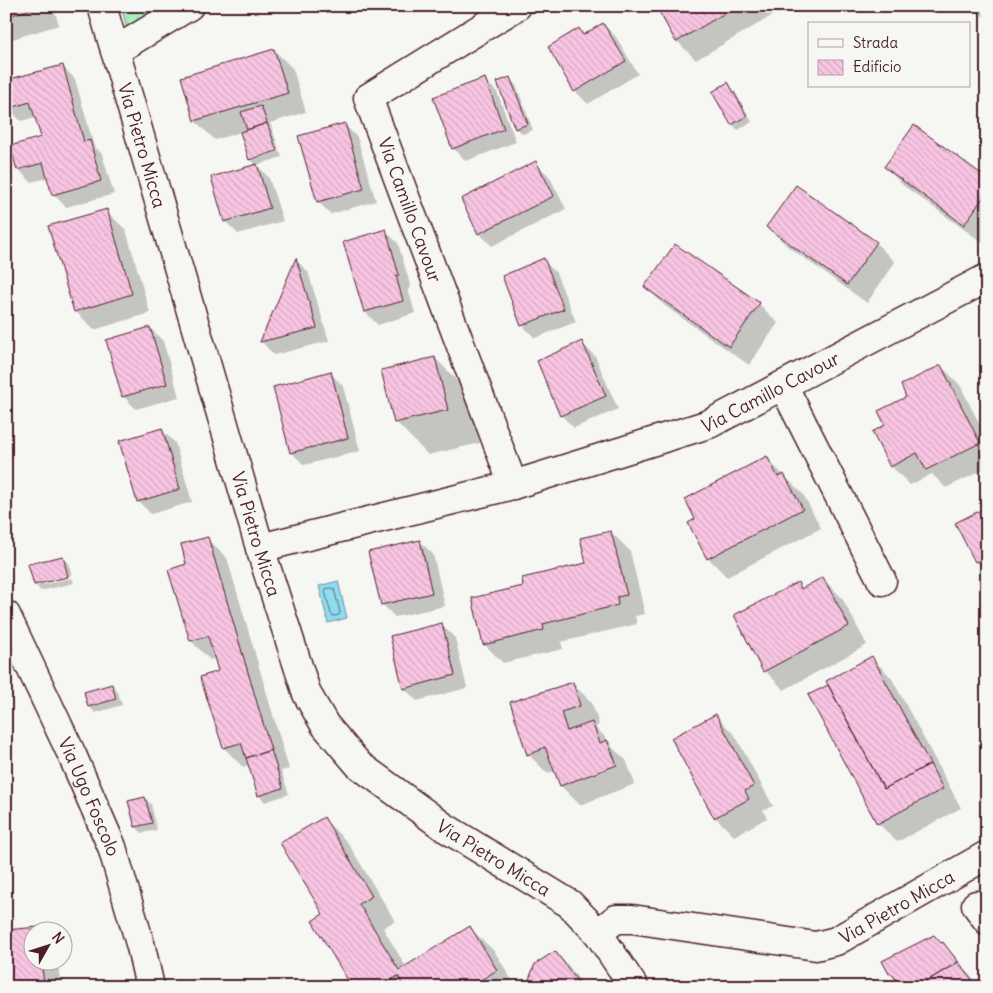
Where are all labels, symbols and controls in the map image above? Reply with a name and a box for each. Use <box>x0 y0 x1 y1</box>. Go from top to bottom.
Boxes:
legend <box>808 22 970 88</box>
text: Strada <box>853 33 898 52</box>
text: Edificio <box>853 57 901 76</box>
street label: Via Pietro Micca <box>113 80 172 210</box>
street label: Via Camillo Cavour <box>373 134 447 286</box>
street label: Via Camillo Cavour <box>698 346 844 437</box>
street label: Via Pietro Micca <box>227 469 286 599</box>
street label: Via Ugo Foscolo <box>54 733 125 859</box>
street label: Via Pietro Micca <box>432 814 555 901</box>
street label: Via Pietro Micca <box>835 865 958 948</box>
north arrow <box>22 920 72 970</box>
text: N <box>48 928 68 947</box>

